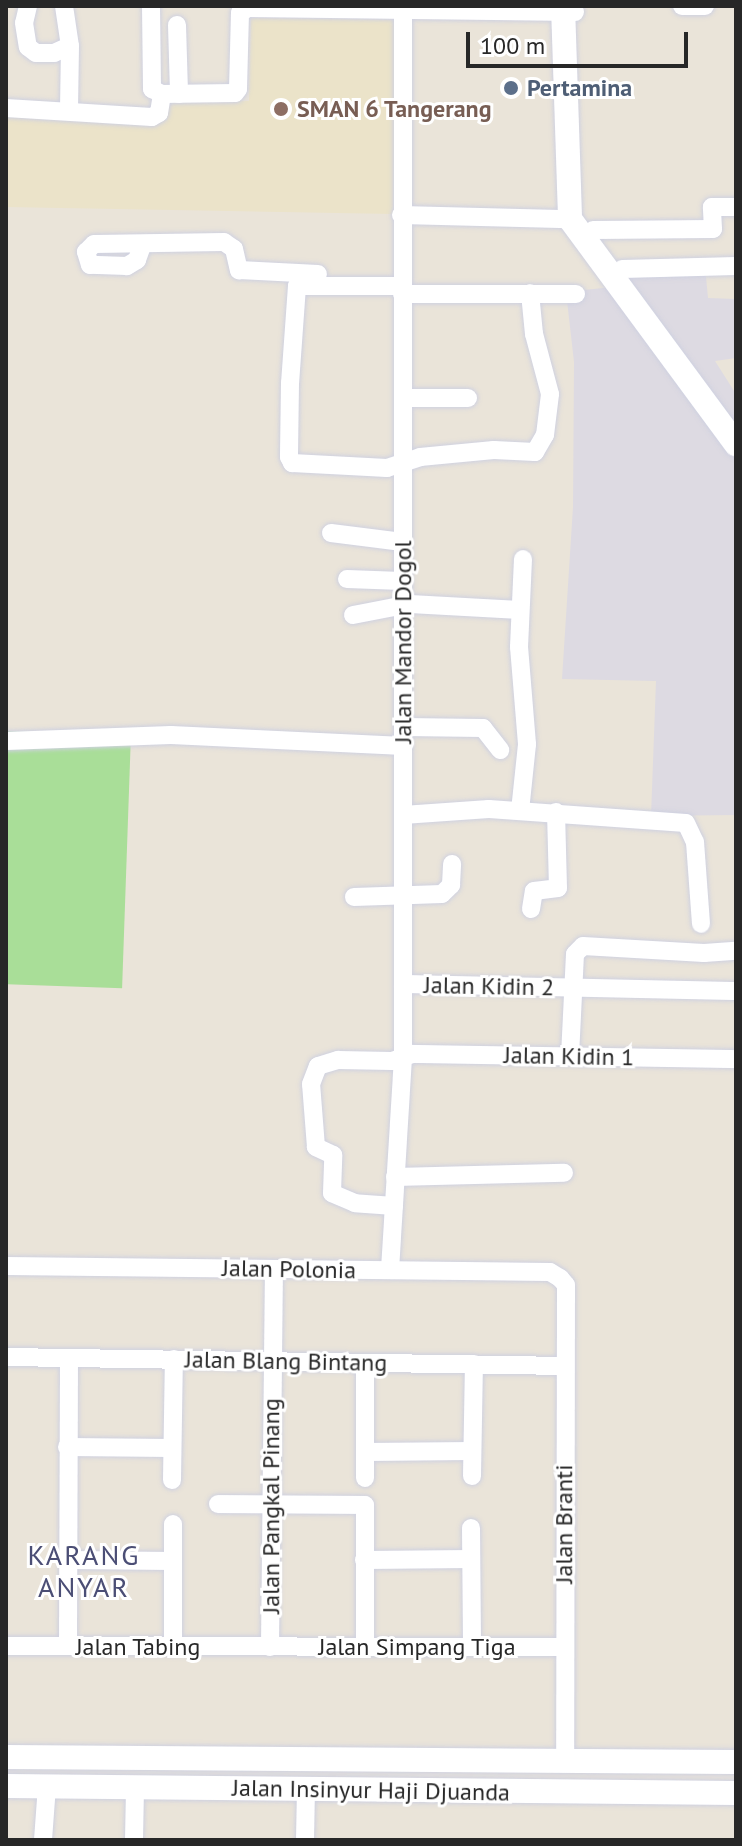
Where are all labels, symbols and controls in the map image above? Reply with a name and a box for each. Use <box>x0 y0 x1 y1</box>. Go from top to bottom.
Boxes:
scale bar <box>470 16 692 66</box>
text: 100 m <box>480 30 545 61</box>
place label: Pertamina <box>527 74 632 102</box>
marker: Pertamina <box>502 79 520 97</box>
place label: SMAN 6 Tangerang <box>297 95 492 123</box>
marker: SMAN 6 Tangerang <box>272 100 290 118</box>
street label: Jalan Mandor Dogol <box>389 540 417 744</box>
street label: Jalan Kidin 2 <box>424 970 554 1002</box>
street label: Jalan Kidin 1 <box>504 1040 634 1072</box>
street label: Jalan Polonia <box>222 1253 356 1285</box>
street label: Jalan Blang Bintang <box>185 1345 387 1377</box>
street label: Jalan Pangkal Pinang <box>257 1398 285 1614</box>
street label: Jalan Branti <box>550 1464 578 1584</box>
district label: KARANG ANYAR <box>28 1538 140 1604</box>
street label: Jalan Tabing <box>75 1633 201 1661</box>
street label: Jalan Simpang Tiga <box>318 1633 516 1661</box>
street label: Jalan Insinyur Haji Djuanda <box>232 1773 510 1807</box>

